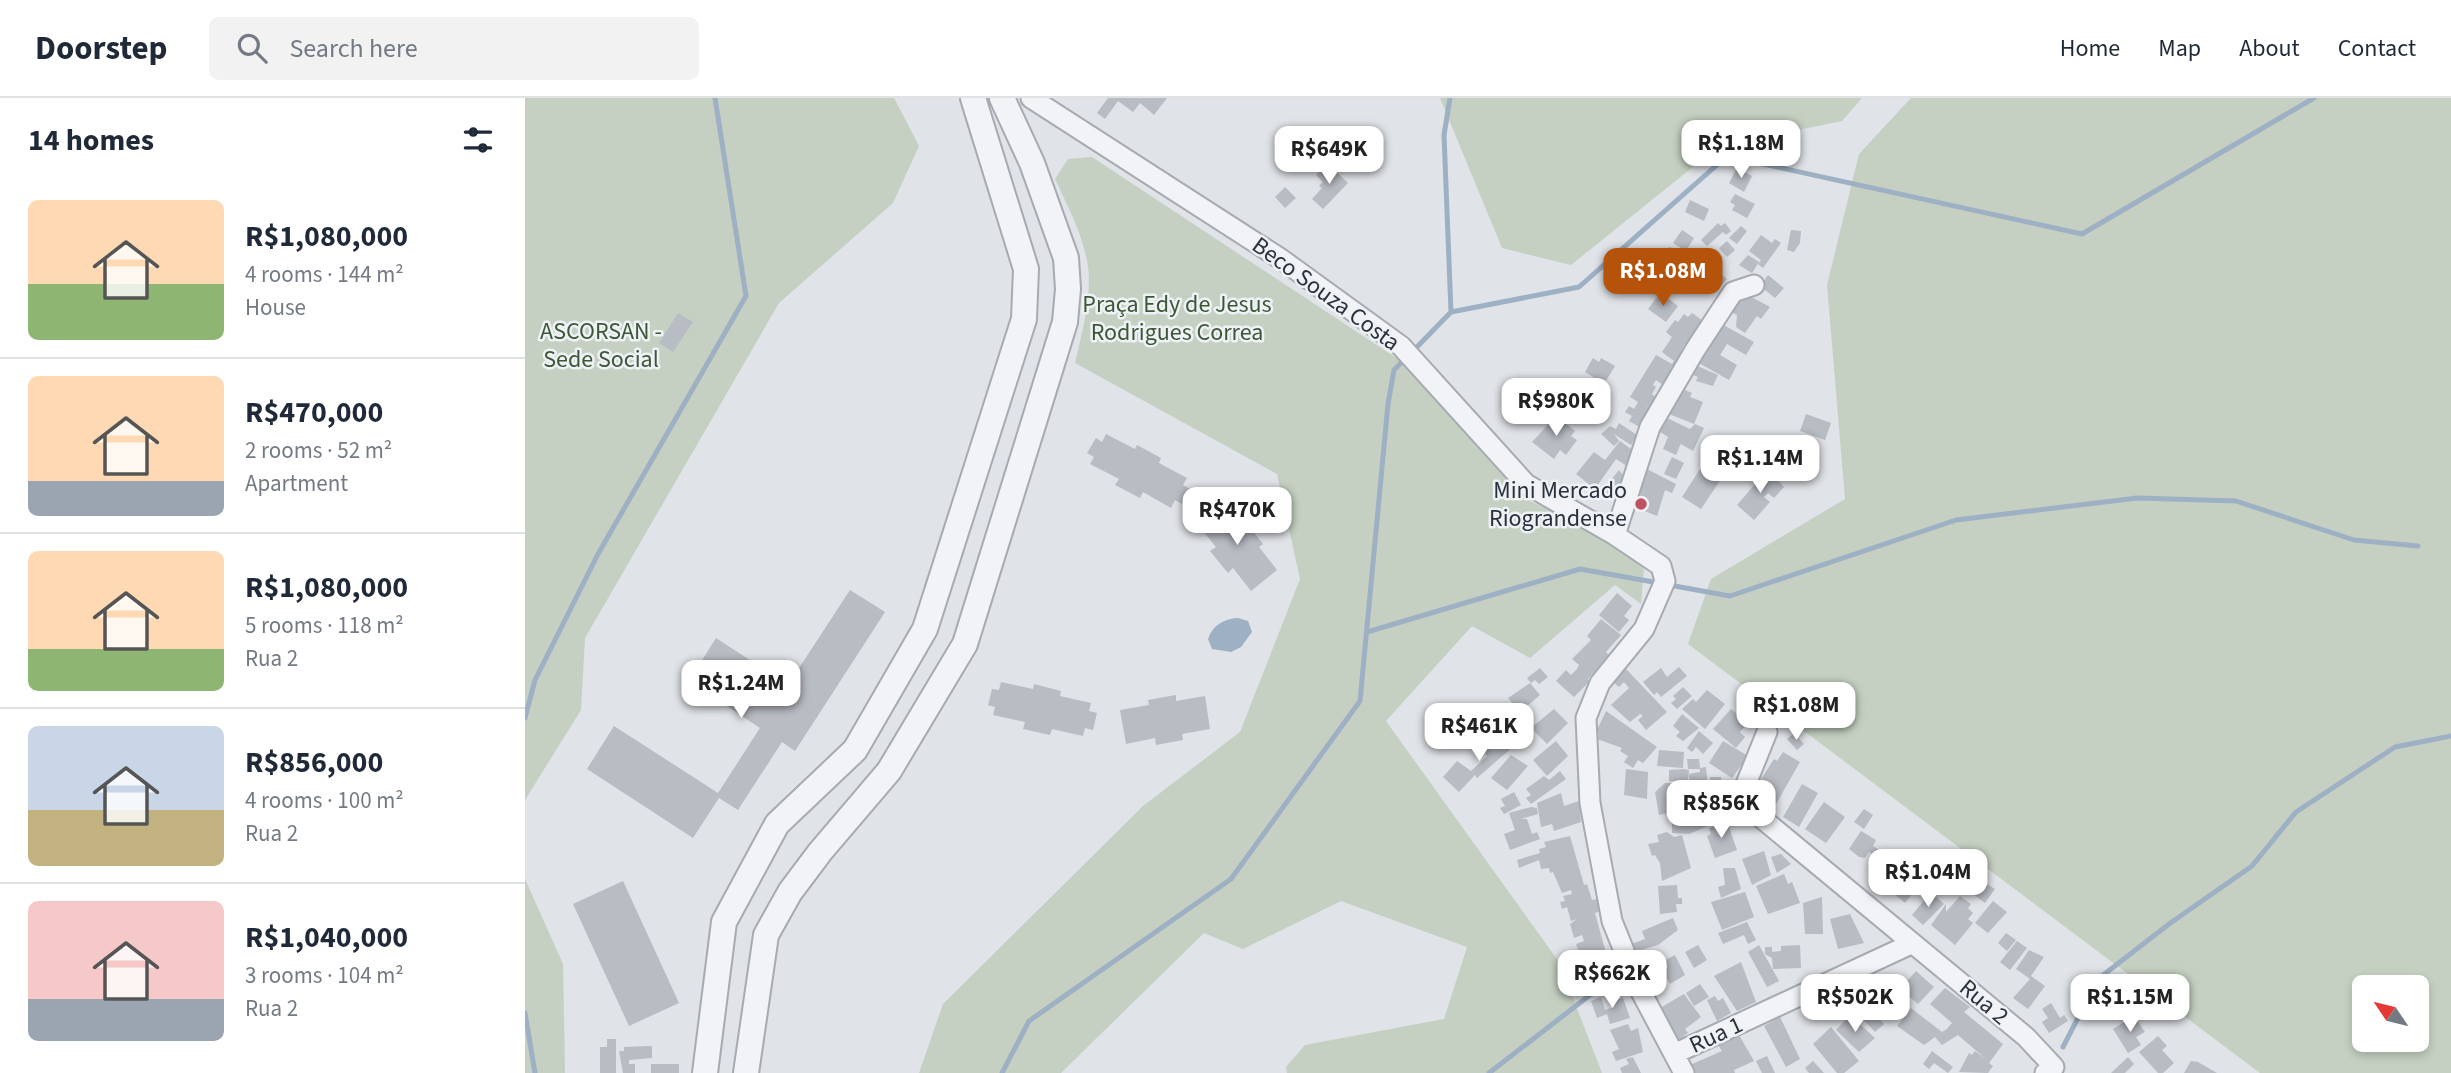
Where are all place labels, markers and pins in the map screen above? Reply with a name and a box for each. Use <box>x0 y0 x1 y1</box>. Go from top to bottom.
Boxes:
pin: R$1.18M <box>1676 120 1806 180</box>
pin: R$649K <box>1272 126 1386 186</box>
pin: R$1.08M <box>1598 248 1728 308</box>
pin: R$980K <box>1499 378 1613 438</box>
pin: R$1.14M <box>1695 436 1825 495</box>
place label: Mini Mercado Riograndense <box>1489 473 1627 536</box>
pin: R$470K <box>1180 488 1294 547</box>
marker: Mini Mercado Riograndense <box>1633 496 1649 512</box>
pin: R$1.24M <box>676 660 806 720</box>
pin: R$1.08M <box>1731 682 1861 742</box>
pin: R$461K <box>1422 704 1536 763</box>
pin: R$856K <box>1664 780 1778 840</box>
pin: R$1.04M <box>1863 850 1993 909</box>
pin: R$662K <box>1555 950 1669 1010</box>
pin: R$502K <box>1798 974 1912 1034</box>
pin: R$1.15M <box>2065 974 2195 1034</box>

